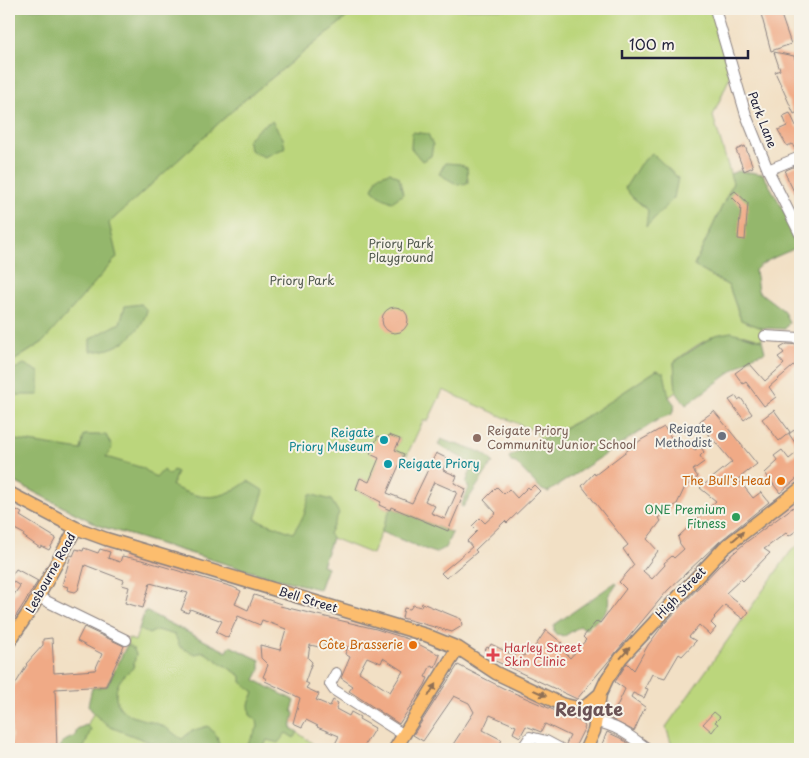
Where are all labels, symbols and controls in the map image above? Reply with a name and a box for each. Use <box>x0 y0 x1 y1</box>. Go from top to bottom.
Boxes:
scale bar <box>622 28 748 60</box>
text: 100 m <box>629 32 675 55</box>
street label: Park Lane <box>744 89 782 151</box>
park label: Priory Park Playground <box>369 234 433 266</box>
park label: Priory Park <box>270 271 334 289</box>
place label: Reigate Methodist <box>655 419 712 451</box>
place label: Reigate Priory Community Junior School <box>487 421 636 453</box>
place label: Reigate Priory Museum <box>289 423 374 455</box>
marker: Reigate Methodist <box>716 430 728 442</box>
marker: Reigate Priory Community Junior School <box>471 432 483 444</box>
marker: Reigate Priory Museum <box>378 434 390 446</box>
place label: Reigate Priory <box>398 454 480 472</box>
marker: Reigate Priory <box>382 458 394 470</box>
place label: The Bull's Head <box>682 471 771 489</box>
marker: The Bull's Head <box>775 475 787 487</box>
place label: ONE Premium Fitness <box>645 500 726 532</box>
marker: ONE Premium Fitness <box>730 511 742 523</box>
street label: Lesbourne Road <box>21 529 80 616</box>
one-way arrow <box>732 531 744 542</box>
street label: High Street <box>651 562 710 622</box>
street label: Bell Street <box>277 582 340 617</box>
place label: Côte Brasserie <box>318 635 403 653</box>
place label: Harley Street Skin Clinic <box>504 638 582 670</box>
marker: Côte Brasserie <box>407 639 419 651</box>
one-way arrow <box>619 647 631 659</box>
marker: Harley Street Skin Clinic <box>486 648 500 662</box>
one-way arrow <box>427 683 436 696</box>
one-way arrow <box>533 690 547 698</box>
district label: Reigate <box>555 695 623 722</box>

